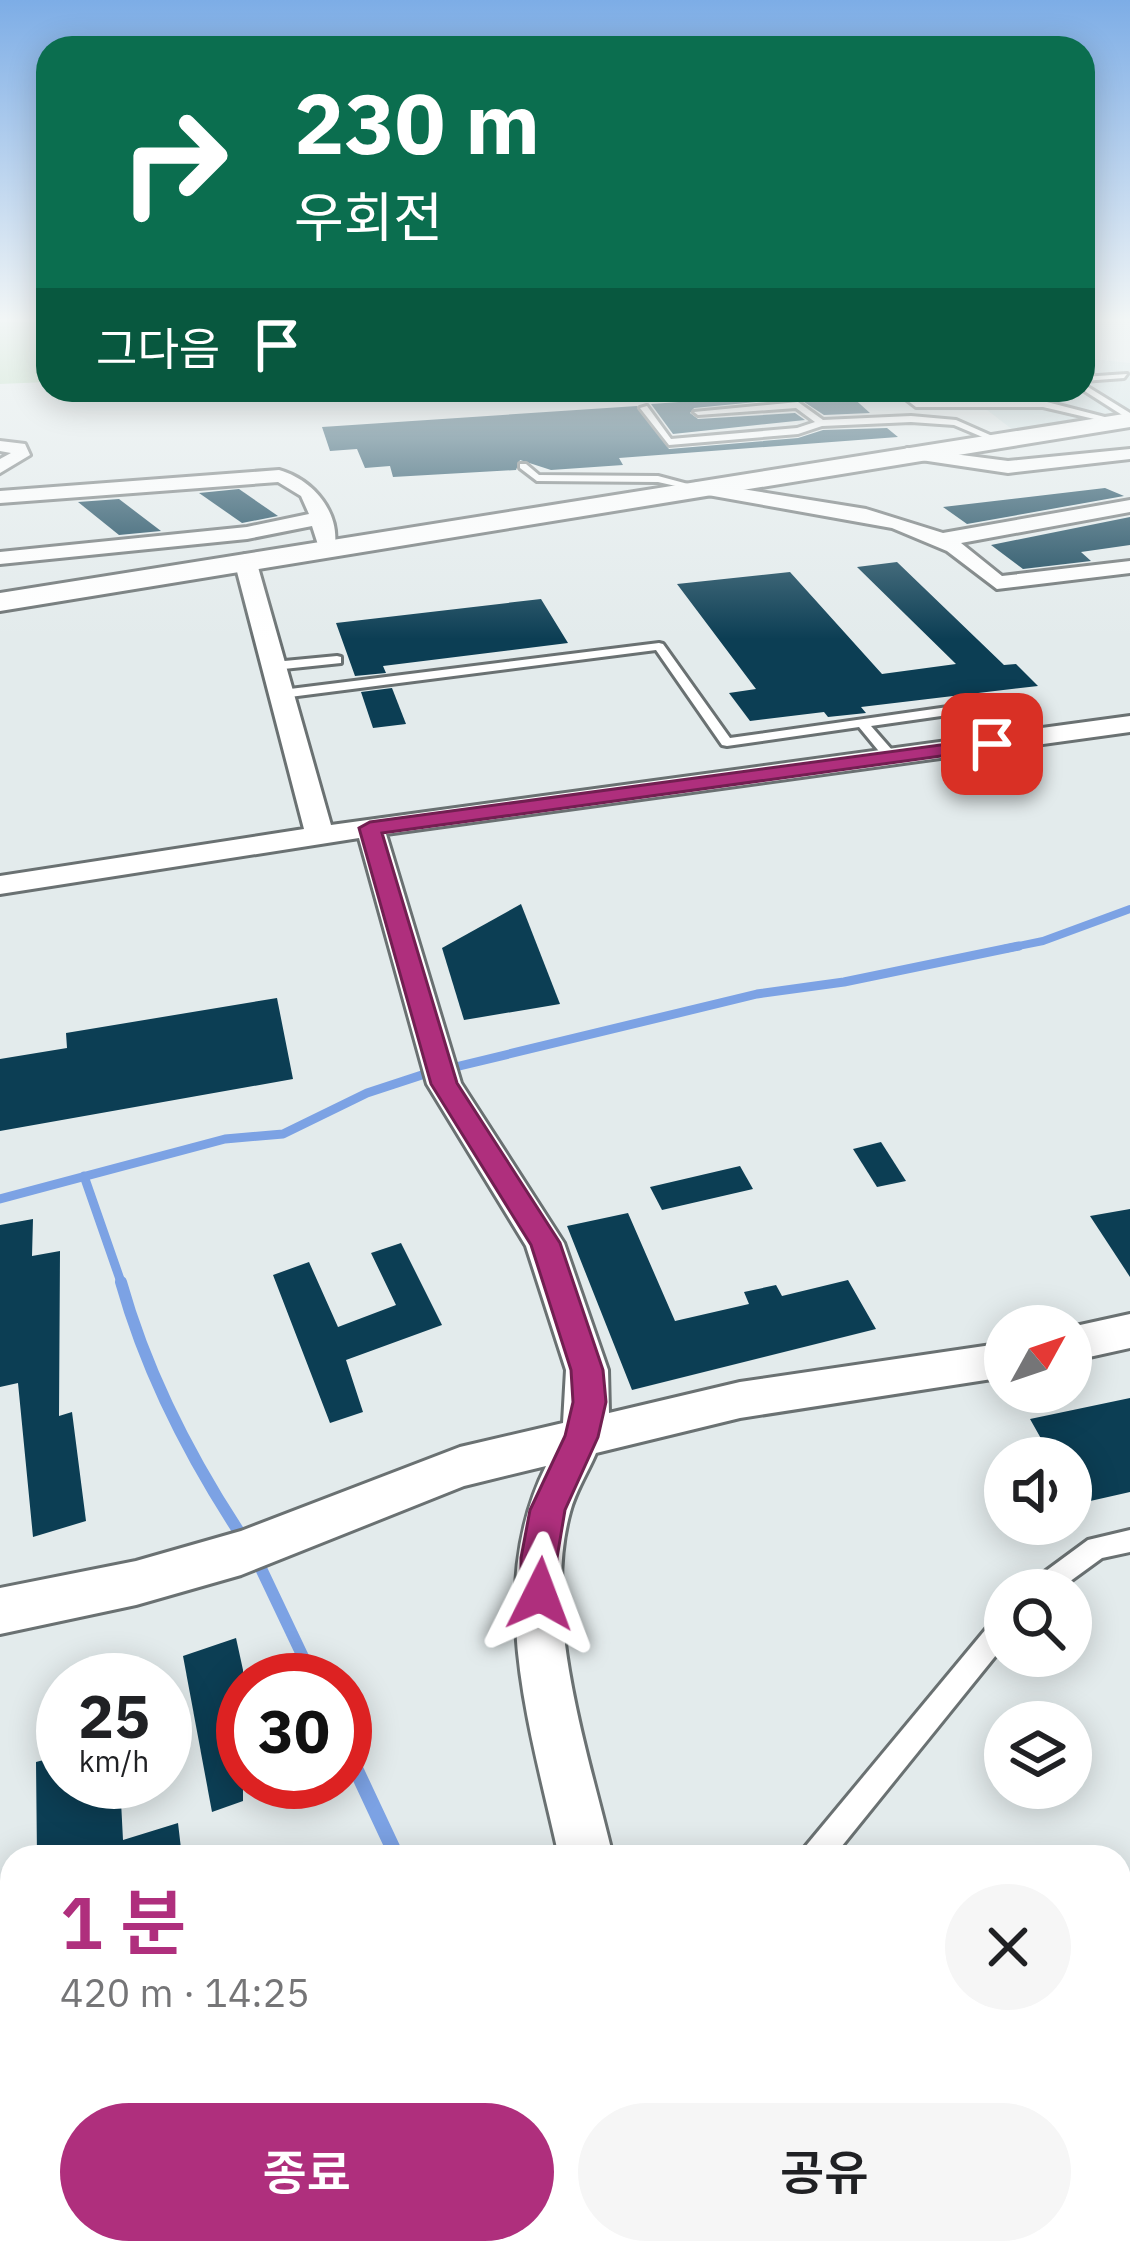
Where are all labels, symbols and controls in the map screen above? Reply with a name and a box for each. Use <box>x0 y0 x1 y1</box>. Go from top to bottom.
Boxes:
text: 230 m <box>294 68 540 177</box>
icon: right <box>96 84 252 240</box>
text: 우회전 <box>294 182 443 252</box>
icon: arrive <box>244 312 310 378</box>
text: 그다음 <box>96 319 220 377</box>
pin <box>941 693 1043 795</box>
icon: arrive <box>959 711 1025 777</box>
north arrow <box>984 1305 1092 1413</box>
map controls <box>984 1305 1092 1809</box>
button: sound <box>984 1437 1092 1545</box>
position arrow <box>477 1531 603 1657</box>
button: search <box>984 1569 1092 1677</box>
speed limit sign: 30 <box>216 1653 372 1809</box>
text: 25 <box>78 1676 150 1755</box>
button: layers <box>984 1701 1092 1809</box>
text: km/h <box>79 1741 149 1780</box>
text: 1 분 <box>60 1875 186 1969</box>
button: close <box>945 1884 1071 2010</box>
text: 420 m · 14:25 <box>60 1967 310 2018</box>
button: 종료 <box>60 2103 554 2241</box>
button: 공유 <box>578 2103 1071 2241</box>

